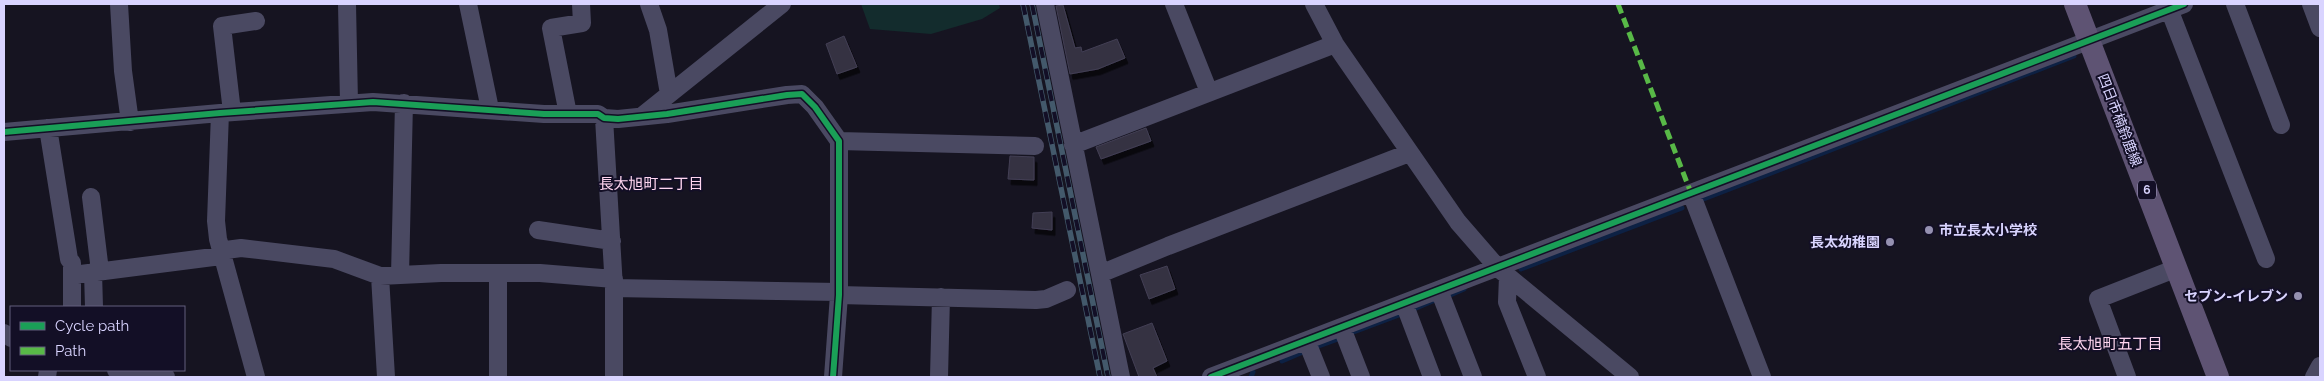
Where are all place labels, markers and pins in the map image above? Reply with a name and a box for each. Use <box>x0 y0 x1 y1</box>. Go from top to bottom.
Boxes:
place label: 市立長太小学校 <box>1939 222 2037 238</box>
marker: 市立長太小学校 <box>1923 224 1935 236</box>
place label: 長太幼稚園 <box>1810 234 1880 250</box>
marker: 長太幼稚園 <box>1884 236 1896 248</box>
place label: セブン-イレブン <box>2184 288 2288 304</box>
marker: セブン-イレブン <box>2292 290 2304 302</box>

